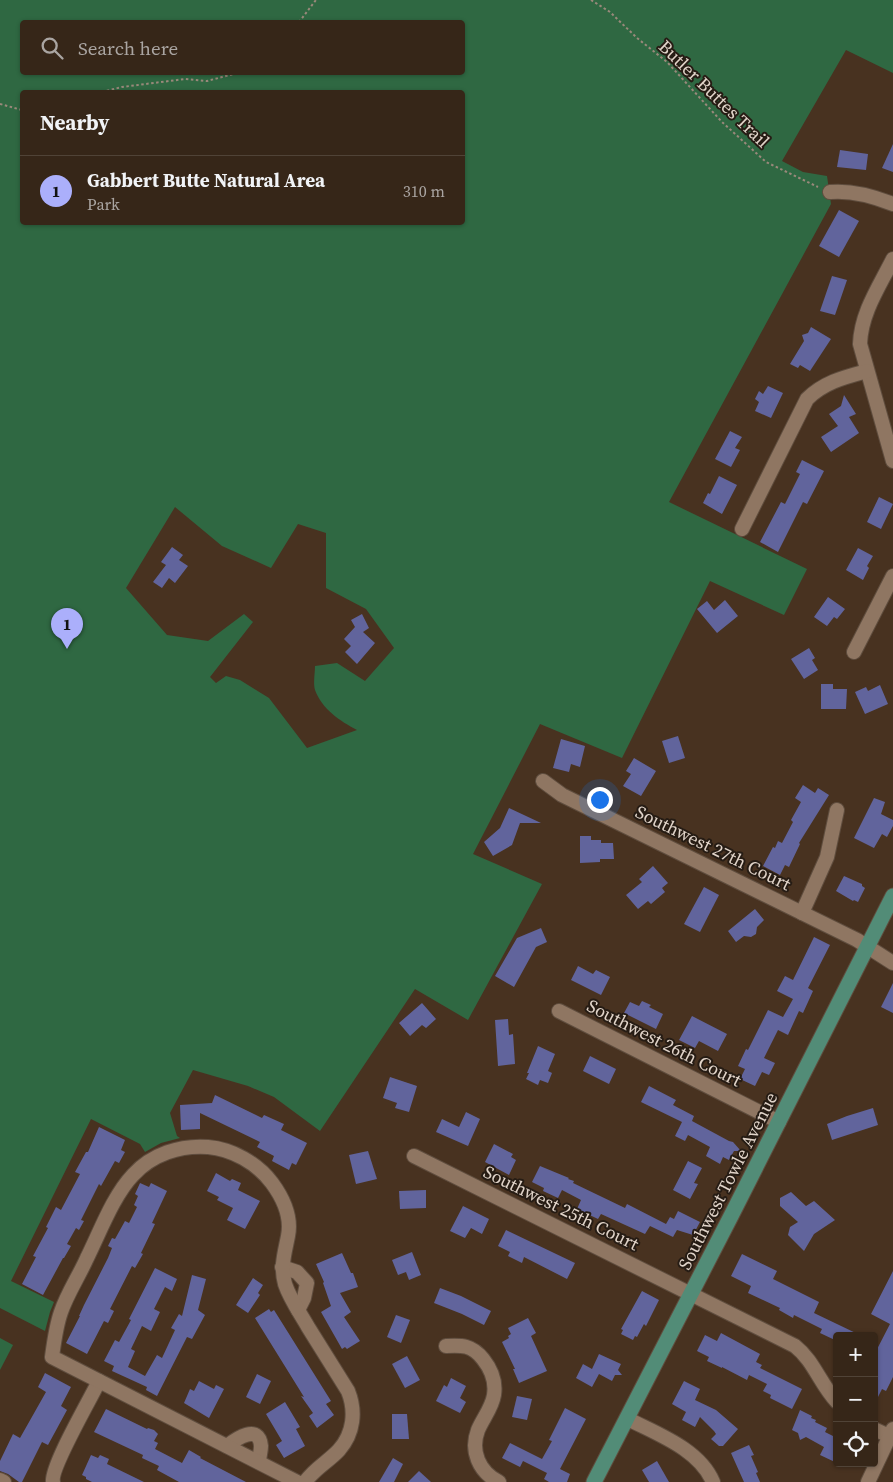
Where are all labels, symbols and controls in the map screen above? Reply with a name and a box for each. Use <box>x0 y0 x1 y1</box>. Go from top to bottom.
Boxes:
search box <box>20 20 465 75</box>
icon: search <box>38 34 66 62</box>
street label: Butler Buttes Trail <box>653 34 775 153</box>
text: Search here <box>78 35 178 61</box>
text: Nearby <box>40 108 110 137</box>
text: Gabbert Butte Natural Area <box>87 167 325 193</box>
text: 1 <box>52 180 60 202</box>
text: 310 m <box>403 180 445 202</box>
text: Park <box>87 193 120 215</box>
pin: 1 <box>51 608 83 649</box>
your location <box>587 787 613 813</box>
street label: Southwest 27th Court <box>631 799 795 896</box>
street label: Southwest 26th Court <box>583 993 746 1092</box>
street label: Southwest Towle Avenue <box>672 1088 783 1274</box>
street label: Southwest 25th Court <box>479 1159 643 1256</box>
map controls <box>833 1332 878 1467</box>
button: + <box>833 1332 878 1377</box>
button: − <box>833 1377 878 1422</box>
button: locate <box>833 1422 878 1467</box>

